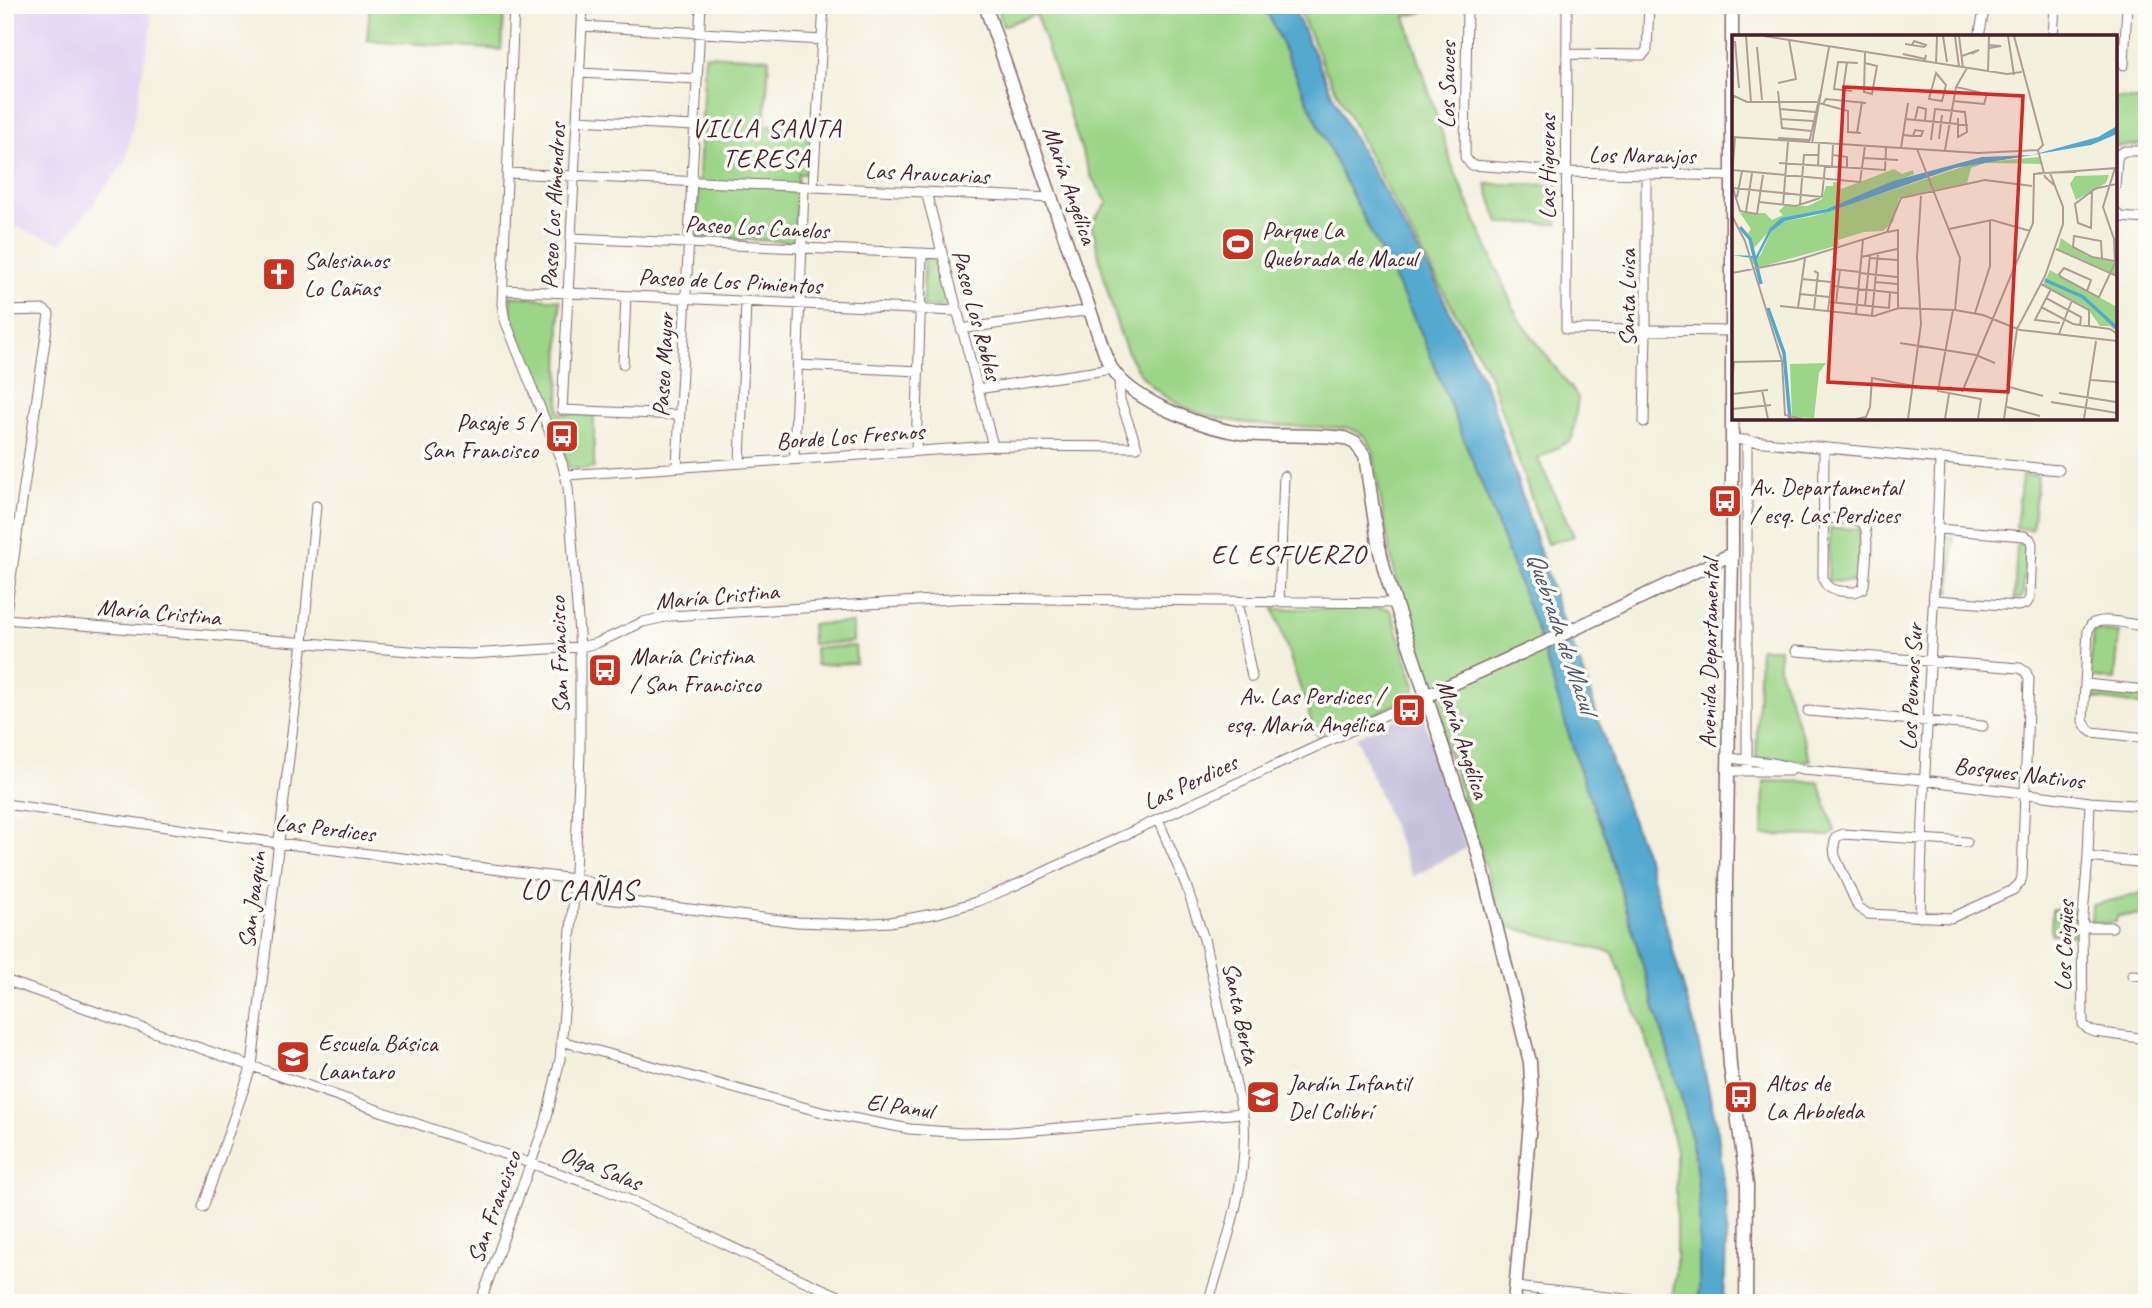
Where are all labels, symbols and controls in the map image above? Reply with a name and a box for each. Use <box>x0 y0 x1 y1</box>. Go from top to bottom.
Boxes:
inset map <box>1732 35 2117 420</box>
street label: Los Sauces <box>1431 39 1463 129</box>
district label: VILLA SANTA TERESA <box>691 112 843 175</box>
street label: Las Higueras <box>1532 112 1562 219</box>
street label: Paseo Los Almendros <box>534 120 572 290</box>
street label: María Angélica <box>1036 122 1105 249</box>
street label: Los Naranjos <box>1588 139 1697 171</box>
street label: Las Araucarias <box>864 155 992 191</box>
street label: Paseo Los Canelos <box>684 208 832 246</box>
place label: Parque La Quebrada de Macul <box>1262 215 1421 273</box>
sports icon: Parque La Quebrada de Macul <box>1219 225 1257 263</box>
place label: Salesianos Lo Cañas <box>304 245 391 303</box>
street label: Paseo Los Robles <box>945 246 1009 385</box>
street label: Santa Luisa <box>1612 248 1642 347</box>
church icon: Salesianos Lo Cañas <box>260 255 298 293</box>
street label: Paseo de Los Pimientos <box>638 261 825 301</box>
street label: Paseo Mayor <box>645 310 681 418</box>
place label: Pasaje 5 / San Francisco <box>421 407 543 465</box>
street label: Borde Los Fresnos <box>775 416 928 456</box>
bus stop icon: Pasaje 5 / San Francisco <box>543 417 581 455</box>
place label: Av. Departamental / esq. Las Perdices <box>1750 472 1905 530</box>
bus stop icon: Av. Departamental / esq. Las Perdices <box>1706 482 1744 520</box>
district label: EL ESFUERZO <box>1211 538 1368 571</box>
water label: Quebrada de Macul <box>1519 547 1608 725</box>
street label: Avenida Departamental <box>1692 555 1726 749</box>
street label: María Cristina <box>654 576 781 616</box>
street label: María Cristina <box>96 592 223 632</box>
street label: San Francisco <box>542 595 576 714</box>
street label: Los Peumos Sur <box>1893 621 1929 751</box>
place label: María Cristina / San Francisco <box>630 641 762 699</box>
bus stop icon: María Cristina / San Francisco <box>586 651 624 689</box>
street label: María Angélica <box>1430 676 1497 803</box>
place label: Av. Las Perdices / esq. María Angélica <box>1226 681 1389 739</box>
bus stop icon: Av. Las Perdices / esq. María Angélica <box>1390 691 1428 729</box>
street label: Las Perdices <box>1138 746 1243 817</box>
street label: Bosques Nativos <box>1952 750 2088 796</box>
street label: Las Perdices <box>273 807 378 849</box>
street label: San Joaquín <box>231 849 273 950</box>
district label: LO CAÑAS <box>520 872 641 907</box>
street label: Los Coigües <box>2047 897 2081 992</box>
street label: Santa Berta <box>1216 959 1267 1068</box>
place label: Escuela Básica Laantaro <box>318 1028 439 1086</box>
school or university icon: Escuela Básica Laantaro <box>274 1038 312 1076</box>
place label: Jardín Infantil Del Colibrí <box>1287 1068 1414 1126</box>
place label: Altos de La Arboleda <box>1766 1068 1865 1126</box>
school or university icon: Jardín Infantil Del Colibrí <box>1244 1078 1282 1116</box>
bus stop icon: Altos de La Arboleda <box>1722 1078 1760 1116</box>
street label: El Panul <box>865 1086 939 1126</box>
street label: Olga Salas <box>556 1139 649 1198</box>
street label: San Francisco <box>460 1146 529 1267</box>

